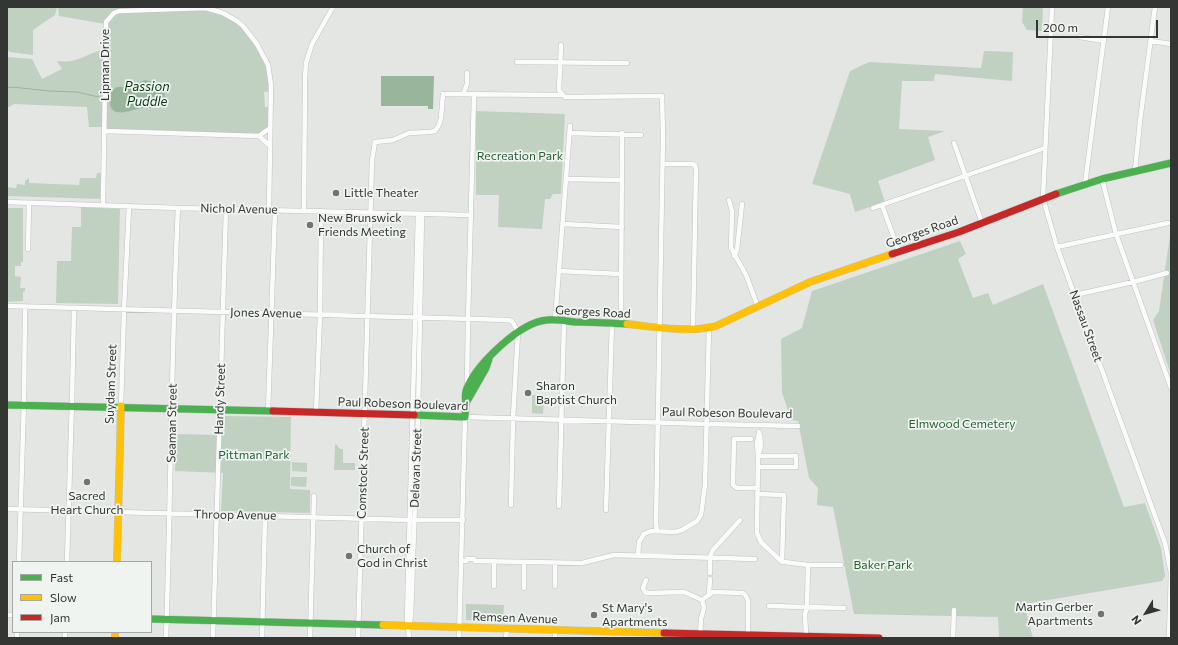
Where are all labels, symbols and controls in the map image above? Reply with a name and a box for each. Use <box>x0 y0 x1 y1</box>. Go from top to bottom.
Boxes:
scale bar <box>1038 12 1160 38</box>
text: 200 m <box>1043 20 1078 34</box>
street label: Lipman Drive <box>98 29 112 101</box>
water label: Passion Puddle <box>124 79 170 110</box>
park label: Recreation Park <box>477 149 563 163</box>
place label: Little Theater <box>344 186 419 200</box>
marker: Little Theater <box>331 188 341 198</box>
street label: Nichol Avenue <box>200 201 278 217</box>
place label: New Brunswick Friends Meeting <box>318 211 406 239</box>
street label: Georges Road <box>884 213 960 251</box>
marker: New Brunswick Friends Meeting <box>305 220 315 230</box>
street label: Nassau Street <box>1066 288 1106 364</box>
street label: Georges Road <box>555 303 631 321</box>
street label: Jones Avenue <box>230 305 302 321</box>
street label: Suydam Street <box>102 344 120 424</box>
street label: Handy Street <box>212 363 228 435</box>
place label: Sharon Baptist Church <box>536 379 617 407</box>
street label: Seaman Street <box>164 383 180 463</box>
marker: Sharon Baptist Church <box>523 388 533 398</box>
street label: Paul Robeson Boulevard <box>338 395 468 413</box>
street label: Paul Robeson Boulevard <box>662 405 792 421</box>
park label: Elmwood Cemetery <box>909 417 1015 431</box>
street label: Comstock Street <box>354 427 372 519</box>
street label: Delavan Street <box>407 428 425 508</box>
park label: Pittman Park <box>218 448 290 462</box>
marker: Sacred Heart Church <box>82 477 92 487</box>
place label: Sacred Heart Church <box>51 489 123 517</box>
street label: Throop Avenue <box>193 507 277 523</box>
place label: Church of God in Christ <box>357 542 428 570</box>
marker: Church of God in Christ <box>344 551 354 561</box>
park label: Baker Park <box>854 558 912 572</box>
legend <box>12 561 152 633</box>
text: Fast <box>50 570 73 584</box>
text: Slow <box>50 590 77 604</box>
north arrow <box>1126 593 1166 633</box>
place label: Martin Gerber Apartments <box>1015 600 1093 628</box>
place label: St Mary's Apartments <box>602 601 667 629</box>
street label: Remsen Avenue <box>472 609 558 627</box>
marker: Martin Gerber Apartments <box>1096 609 1106 619</box>
text: Jam <box>50 610 70 624</box>
marker: St Mary's Apartments <box>589 610 599 620</box>
text: N <box>1128 613 1144 628</box>

